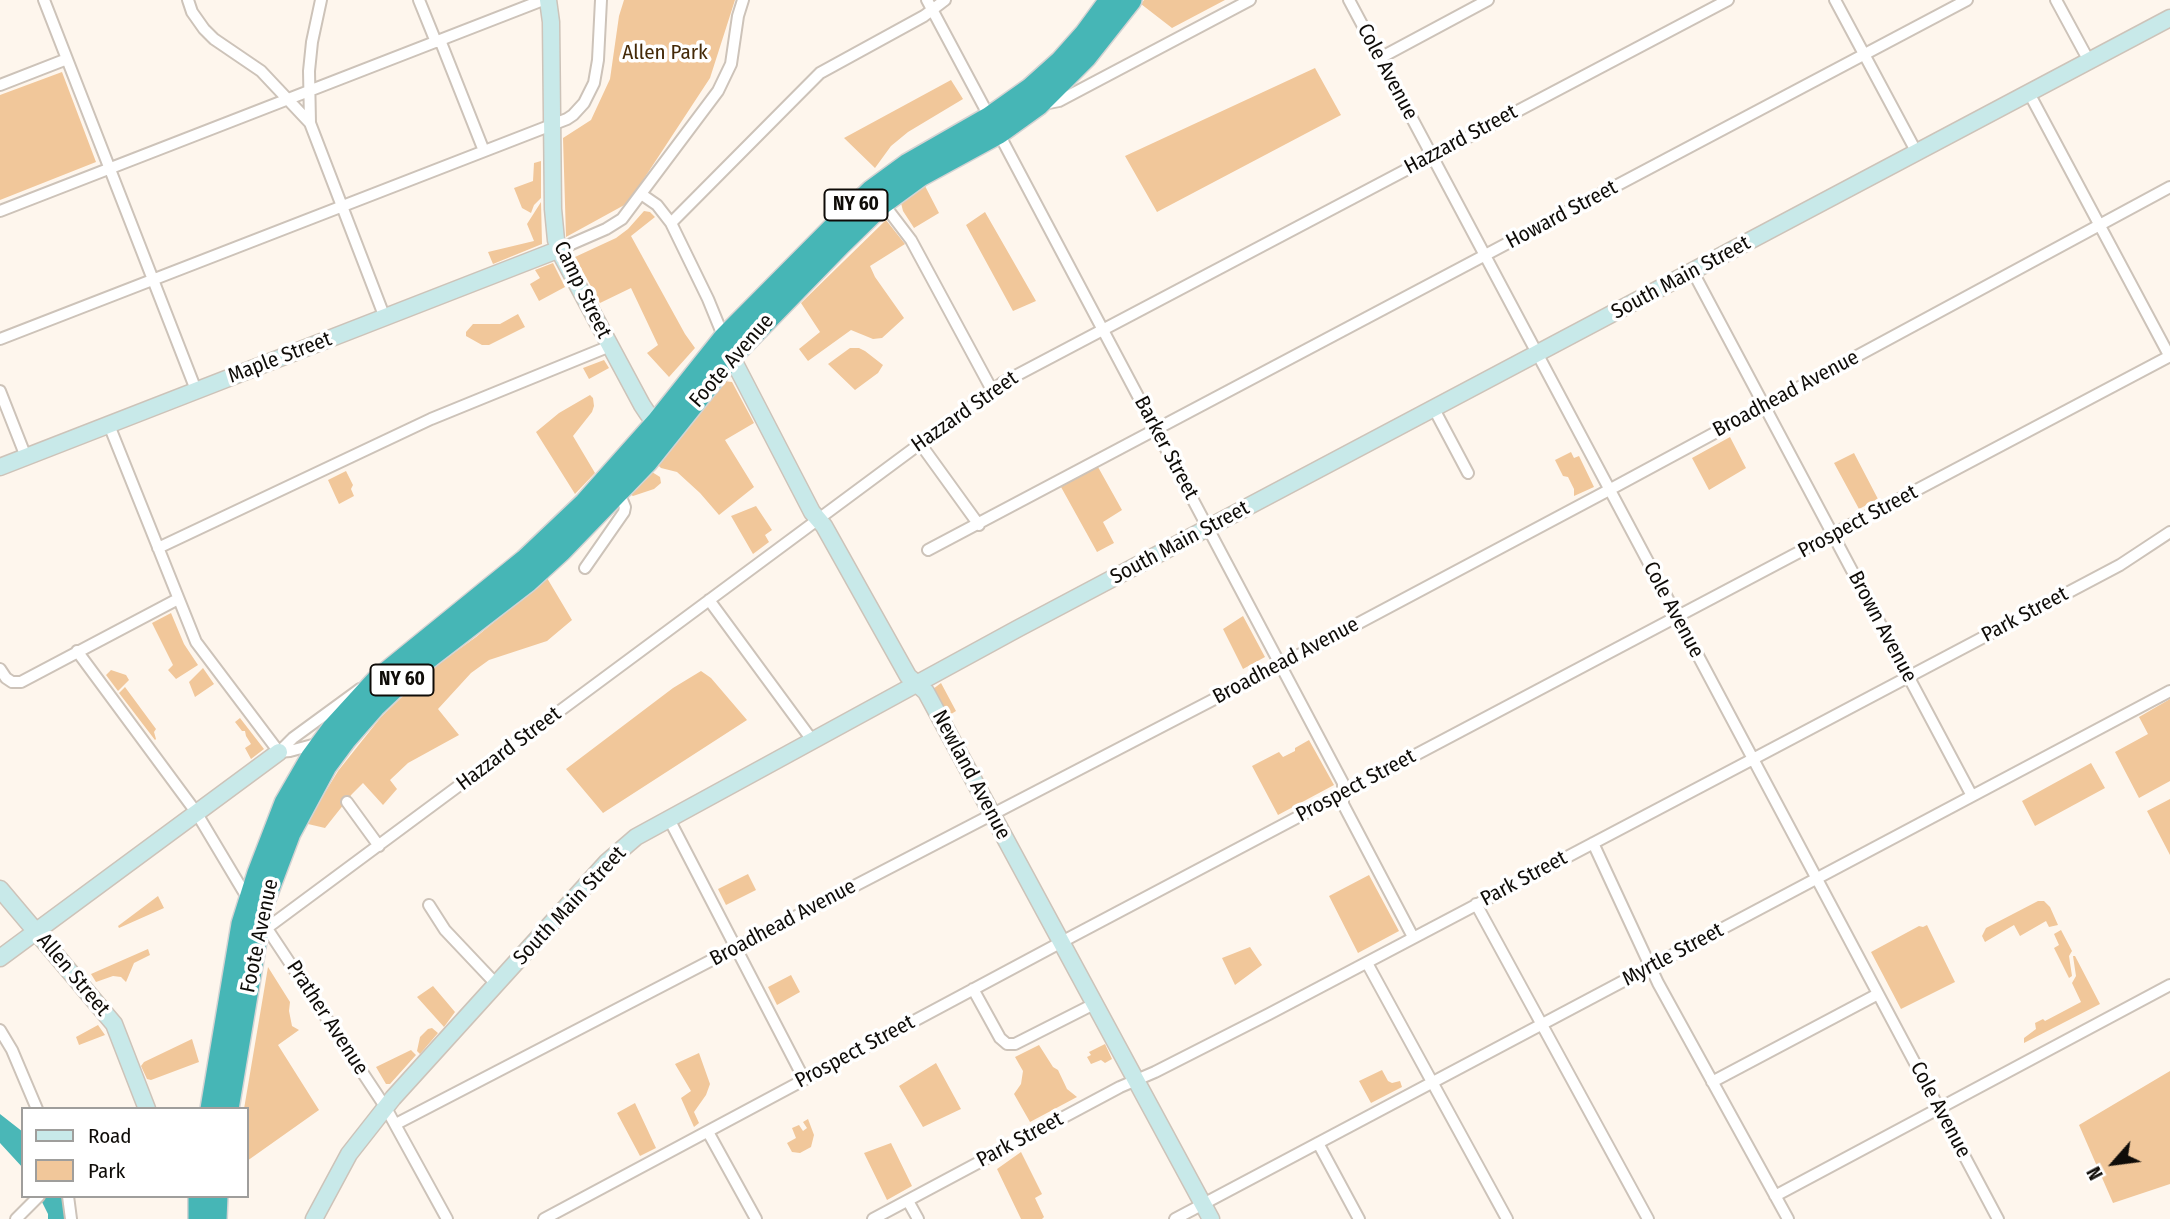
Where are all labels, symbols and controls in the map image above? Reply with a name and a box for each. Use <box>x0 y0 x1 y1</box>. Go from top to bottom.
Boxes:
street label: Cole Avenue <box>1351 20 1423 124</box>
park label: Allen Park <box>622 40 708 66</box>
street label: Hazzard Street <box>1400 100 1522 180</box>
street label: Howard Street <box>1502 175 1622 255</box>
road number: NY 60 <box>824 190 888 220</box>
street label: South Main Street <box>1607 231 1755 325</box>
street label: Camp Street <box>548 237 616 343</box>
street label: Foote Avenue <box>685 309 779 413</box>
street label: Maple Street <box>225 327 335 389</box>
street label: Broadhead Avenue <box>1709 345 1863 443</box>
street label: Hazzard Street <box>907 366 1023 458</box>
street label: Barker Street <box>1128 392 1204 504</box>
street label: Prospect Street <box>1794 480 1922 564</box>
street label: South Main Street <box>1106 496 1254 590</box>
street label: Cole Avenue <box>1637 558 1709 662</box>
street label: Brown Avenue <box>1842 567 1922 687</box>
street label: Park Street <box>1978 582 2072 648</box>
street label: Broadhead Avenue <box>1209 612 1363 710</box>
road number: NY 60 <box>370 664 434 695</box>
street label: Hazzard Street <box>452 702 566 796</box>
street label: Newland Avenue <box>926 706 1016 844</box>
street label: Prospect Street <box>1292 744 1420 828</box>
street label: South Main Street <box>508 841 632 971</box>
street label: Park Street <box>1477 846 1571 912</box>
street label: Broadhead Avenue <box>706 874 860 972</box>
street label: Foote Avenue <box>236 877 284 995</box>
street label: Myrtle Street <box>1618 918 1728 992</box>
street label: Allen Street <box>31 929 115 1021</box>
street label: Prather Avenue <box>281 956 373 1080</box>
street label: Prospect Street <box>791 1010 919 1094</box>
street label: Cole Avenue <box>1904 1058 1976 1162</box>
legend <box>21 1107 248 1198</box>
street label: Park Street <box>973 1107 1067 1173</box>
text: Road <box>88 1123 132 1149</box>
north arrow <box>2079 1128 2149 1198</box>
text: Park <box>88 1158 125 1184</box>
text: N <box>2082 1163 2108 1184</box>

